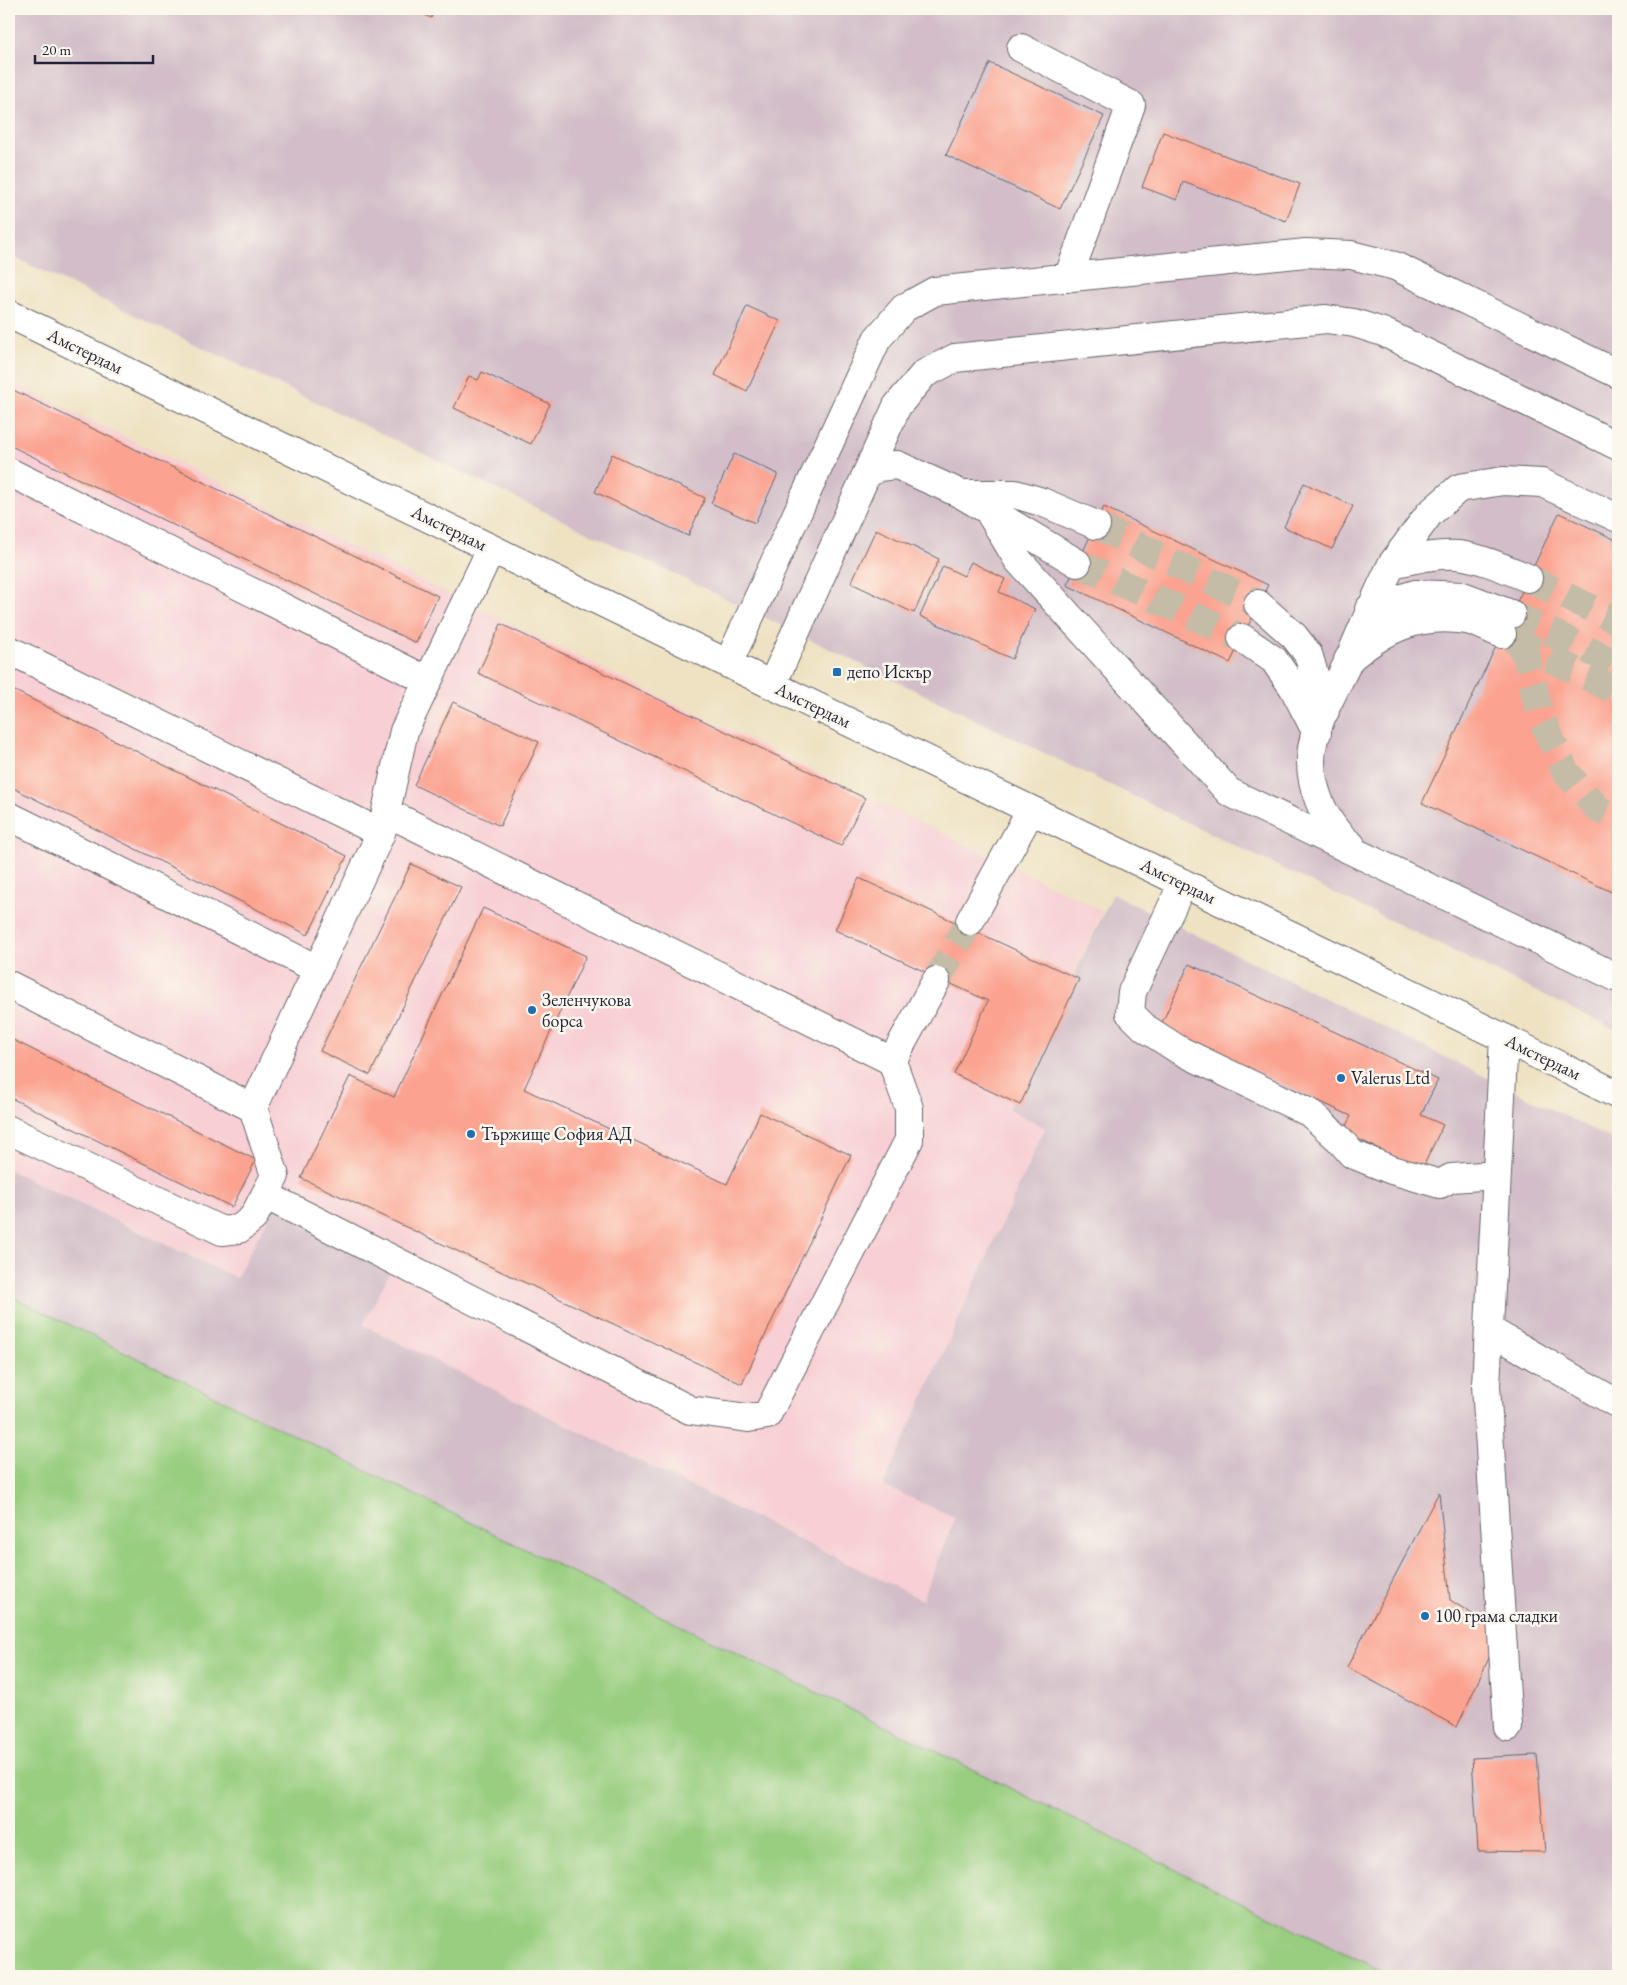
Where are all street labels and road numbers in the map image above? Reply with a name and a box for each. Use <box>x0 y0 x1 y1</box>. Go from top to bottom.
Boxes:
street label: Амстердам <box>43 322 127 379</box>
street label: Амстердам <box>407 499 491 556</box>
street label: Амстердам <box>771 676 855 733</box>
street label: Амстердам <box>1136 852 1220 909</box>
street label: Амстердам <box>1501 1028 1585 1085</box>

